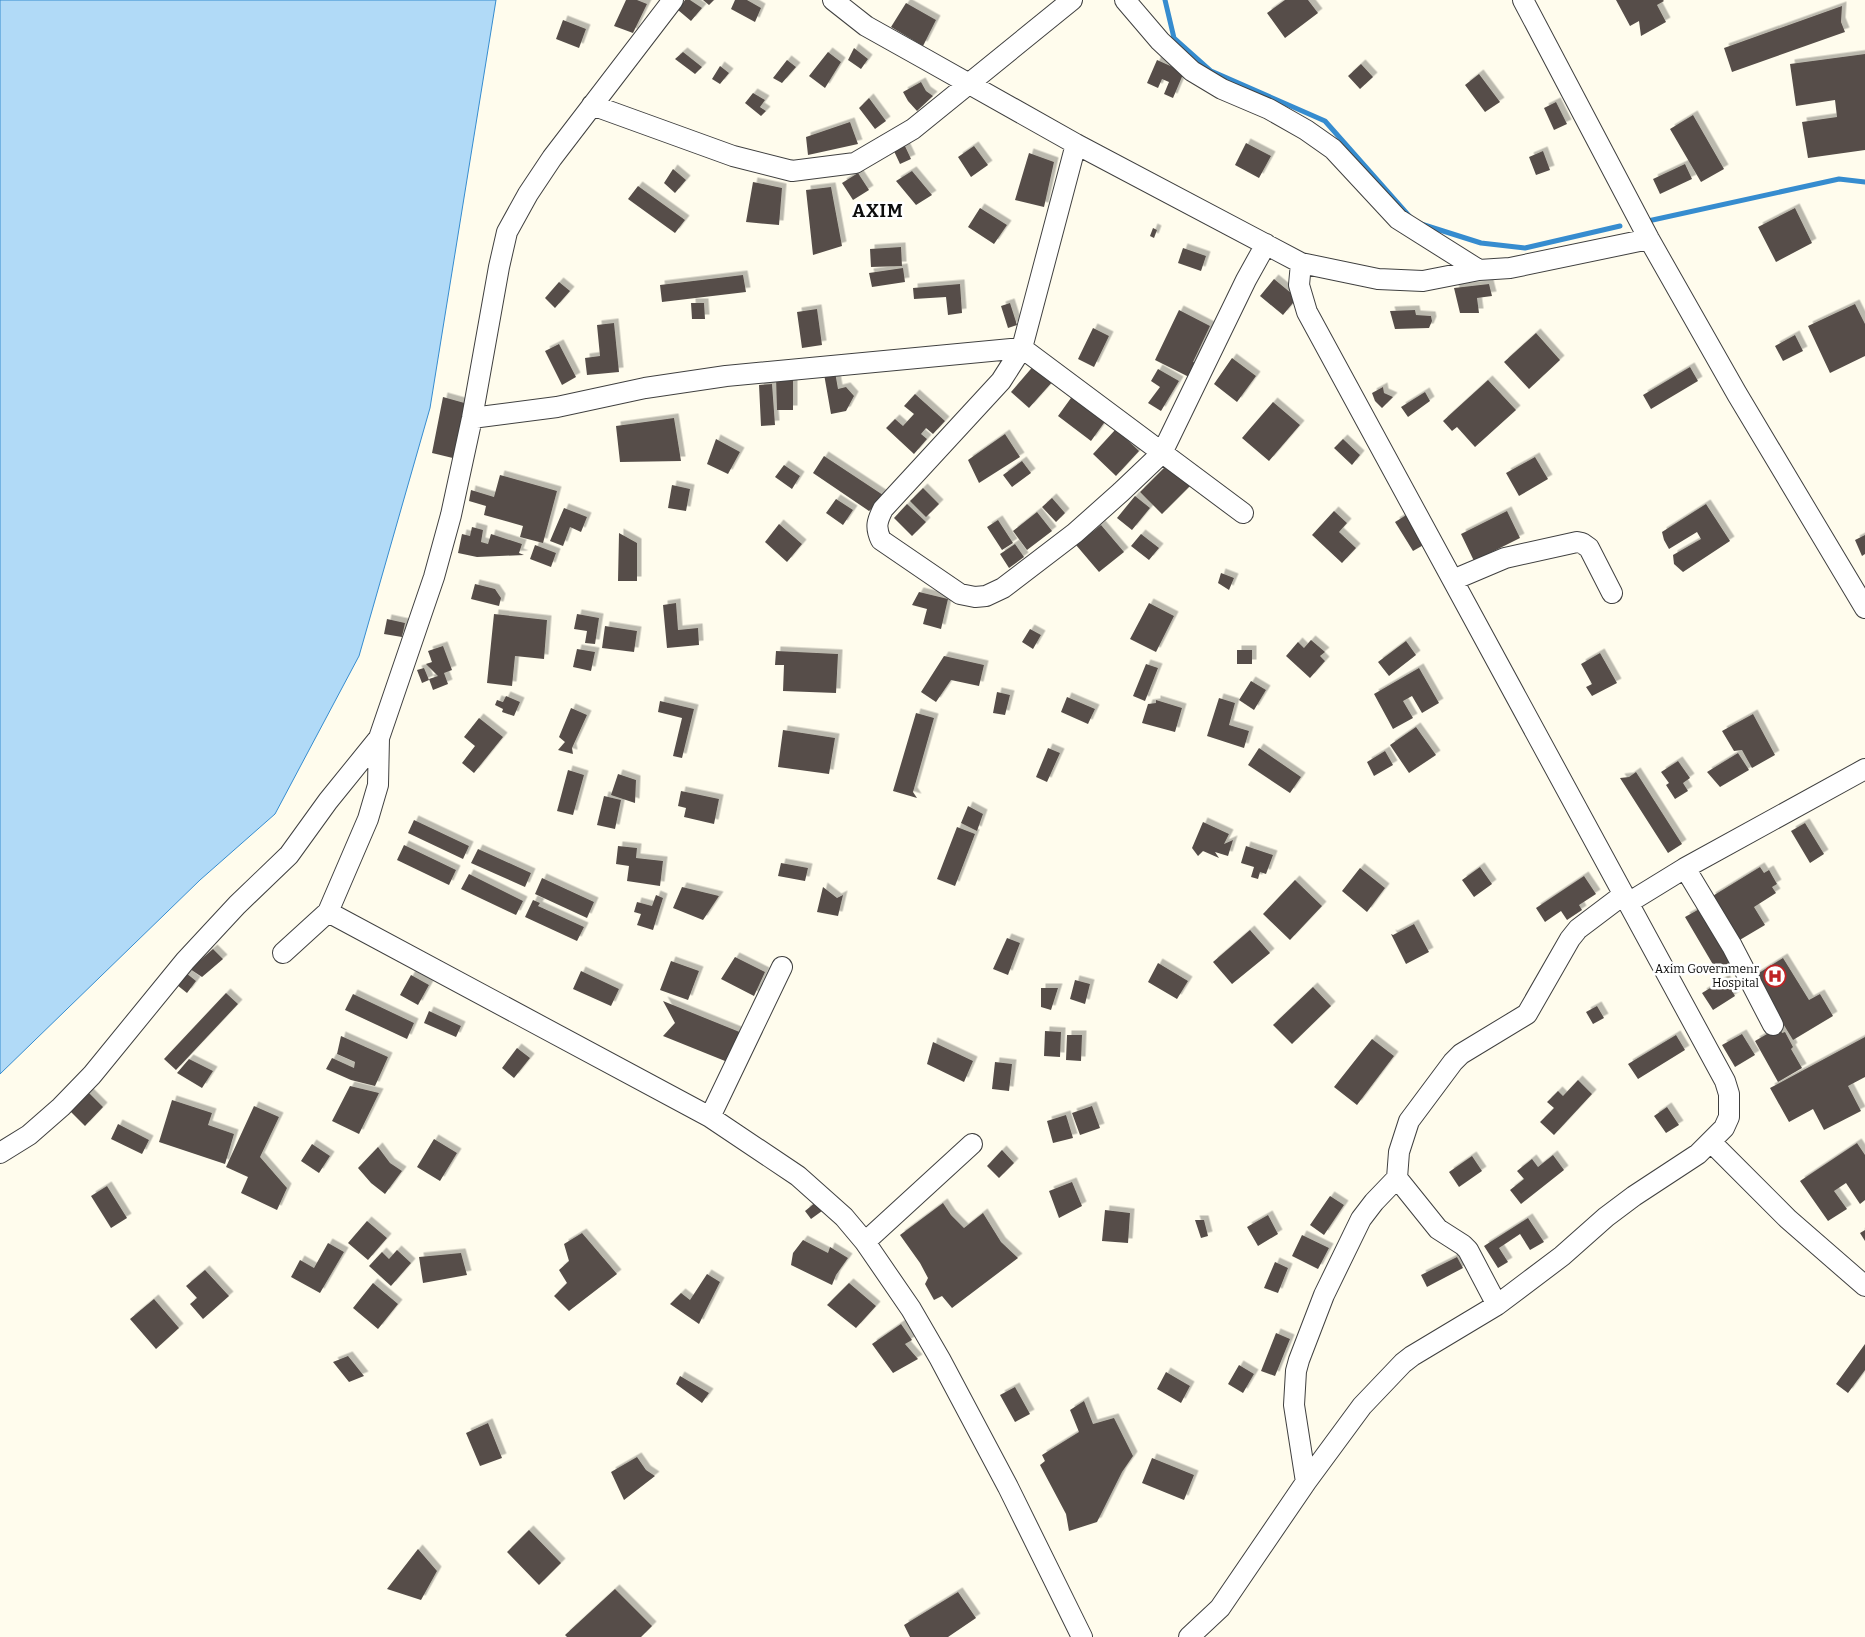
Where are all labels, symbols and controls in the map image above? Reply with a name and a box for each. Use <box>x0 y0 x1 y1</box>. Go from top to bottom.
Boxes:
district label: AXIM <box>852 200 904 222</box>
place label: Axim Governmenr Hospital <box>1655 962 1760 990</box>
hospital icon: Axim Governmenr Hospital <box>1763 964 1787 988</box>

